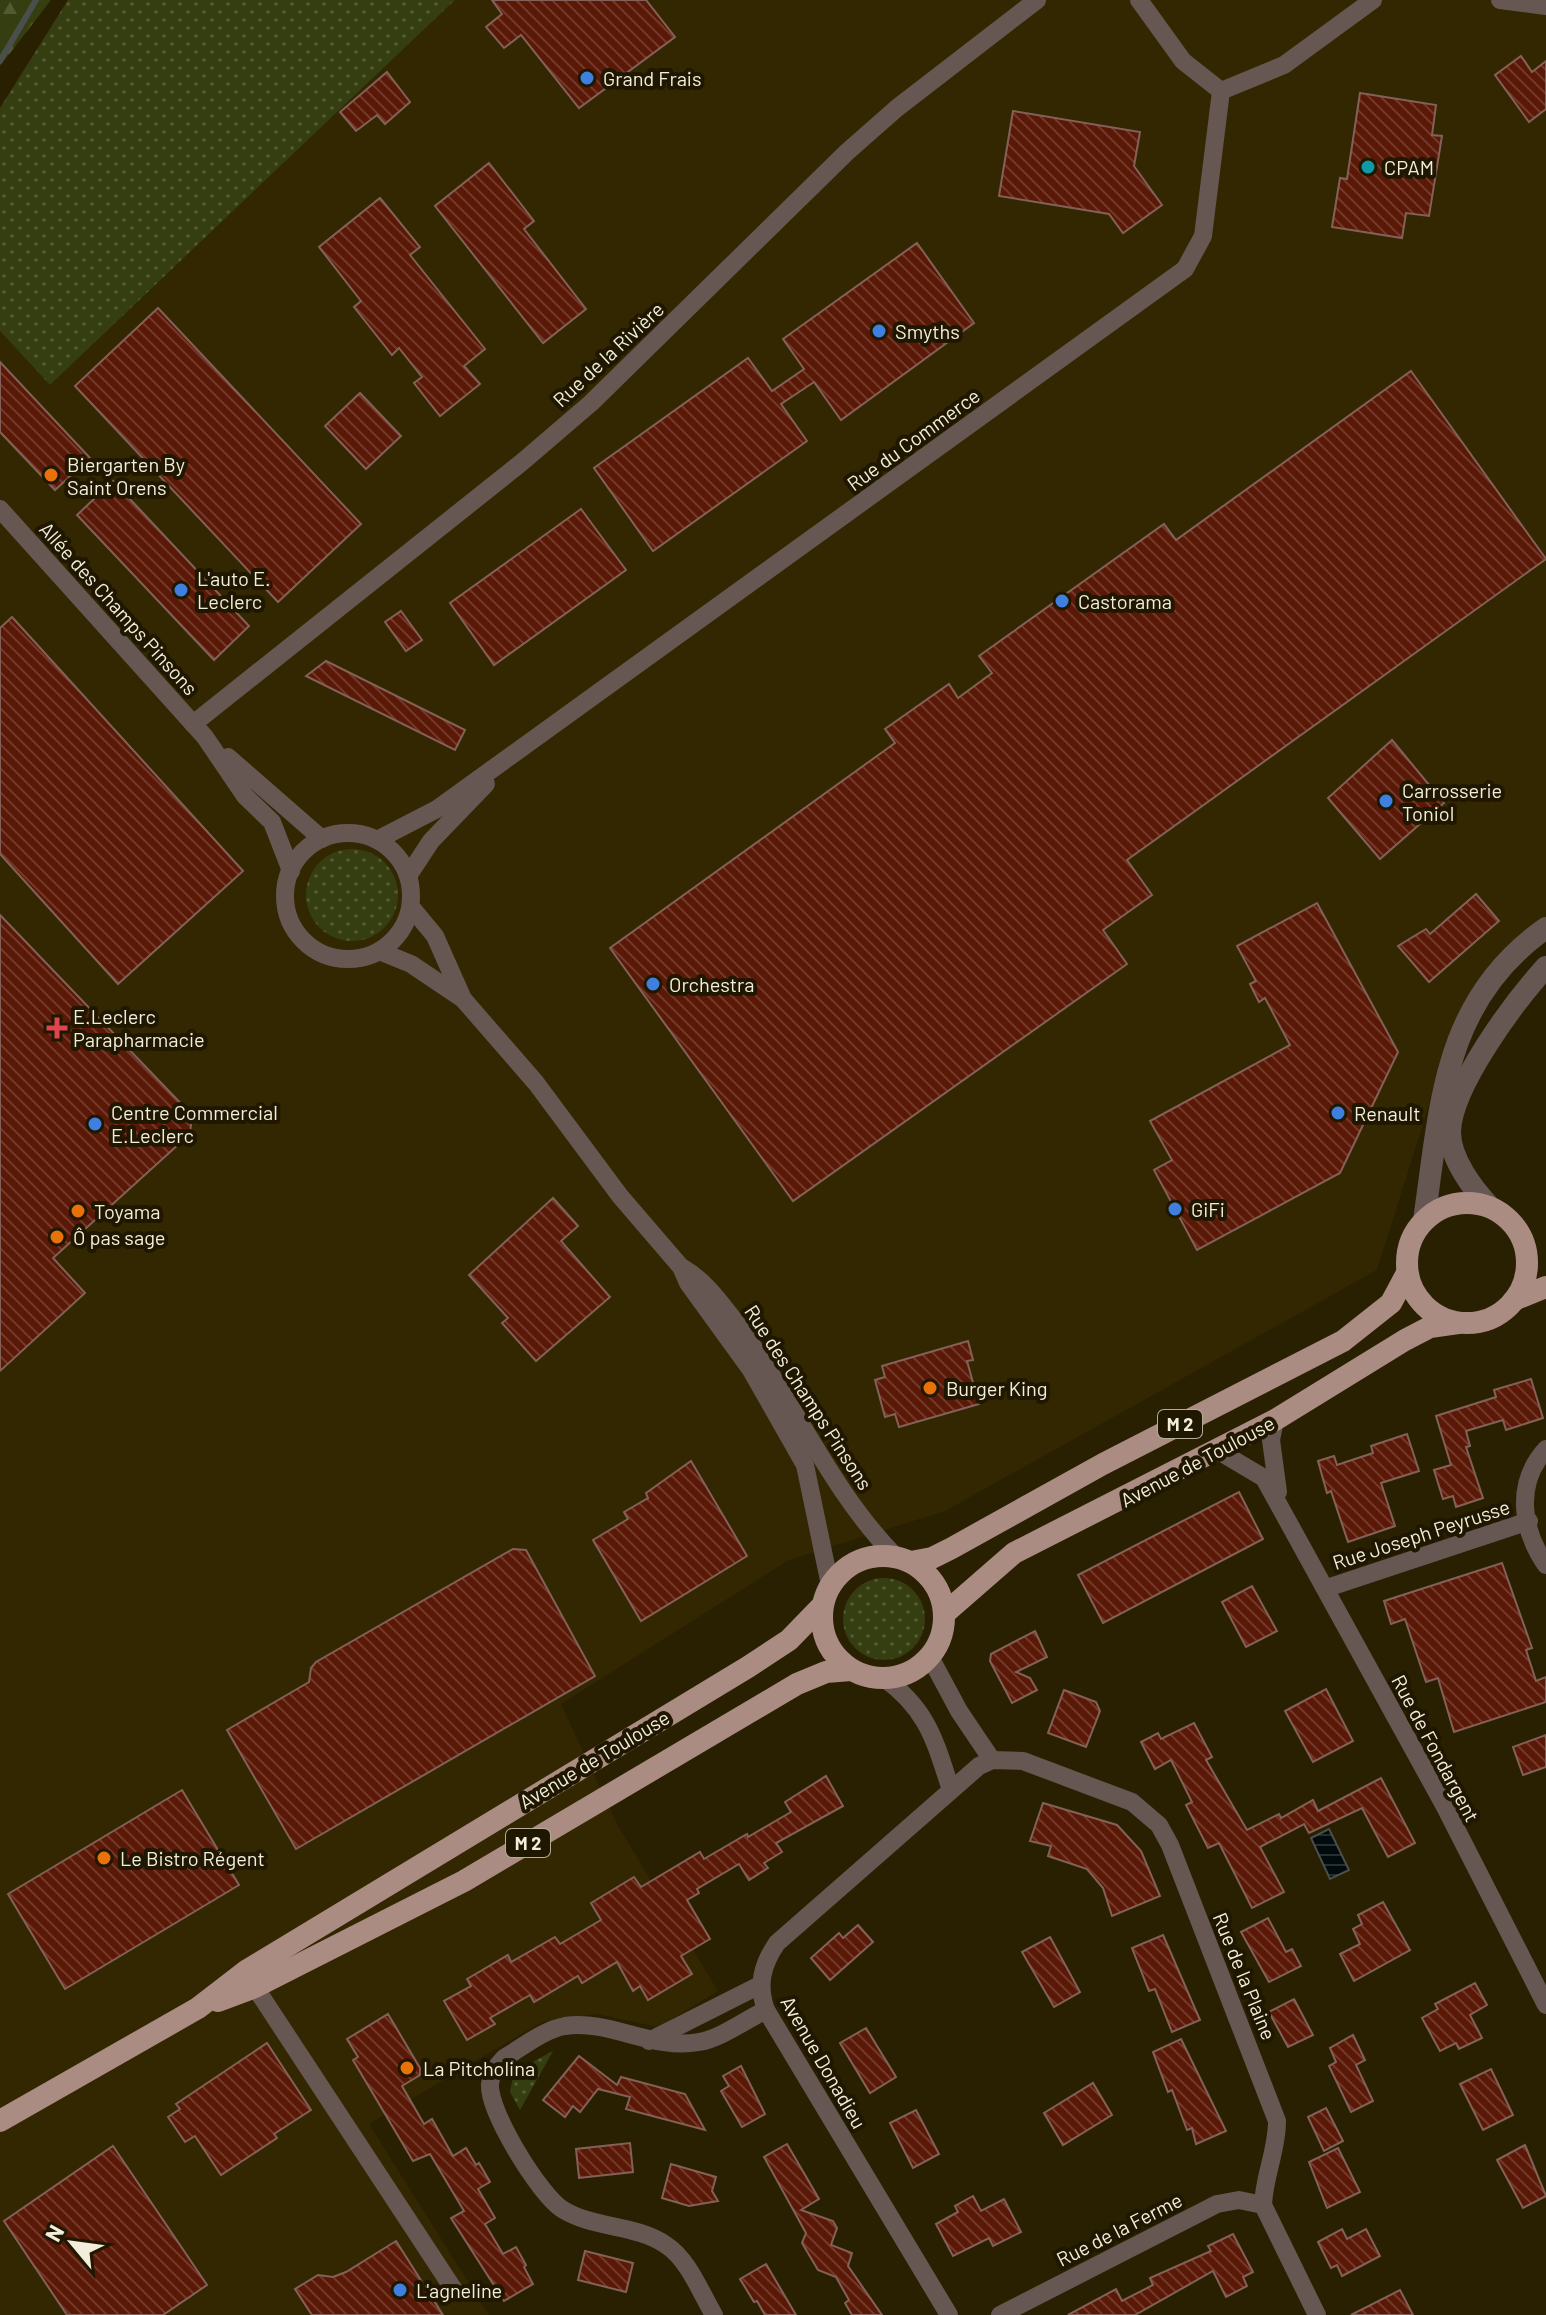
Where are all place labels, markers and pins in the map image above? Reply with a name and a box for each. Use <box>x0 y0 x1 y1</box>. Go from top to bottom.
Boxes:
place label: Grand Frais <box>603 66 702 90</box>
marker: Grand Frais <box>578 69 596 87</box>
place label: CPAM <box>1384 155 1434 179</box>
marker: CPAM <box>1359 158 1377 176</box>
place label: Smyths <box>895 319 960 343</box>
marker: Smyths <box>870 322 888 340</box>
place label: Biergarten By Saint Orens <box>67 452 185 499</box>
marker: Biergarten By Saint Orens <box>42 466 60 484</box>
place label: L'auto E. Leclerc <box>197 566 271 613</box>
marker: L'auto E. Leclerc <box>172 581 190 599</box>
place label: Castorama <box>1078 589 1172 613</box>
marker: Castorama <box>1053 592 1071 610</box>
place label: Carrosserie Toniol <box>1402 778 1502 825</box>
marker: Carrosserie Toniol <box>1377 792 1395 810</box>
place label: Orchestra <box>669 972 754 996</box>
marker: Orchestra <box>644 975 662 993</box>
place label: E.Leclerc Parapharmacie <box>73 1004 205 1051</box>
marker: E.Leclerc Parapharmacie <box>48 1019 66 1037</box>
place label: Centre Commercial E.Leclerc <box>111 1100 278 1147</box>
place label: Renault <box>1354 1101 1420 1125</box>
marker: Renault <box>1329 1104 1347 1122</box>
marker: Centre Commercial E.Leclerc <box>86 1115 104 1133</box>
place label: GiFi <box>1191 1197 1225 1221</box>
place label: Toyama <box>94 1199 160 1223</box>
marker: GiFi <box>1166 1200 1184 1218</box>
marker: Toyama <box>69 1202 87 1220</box>
place label: Ô pas sage <box>73 1225 166 1249</box>
marker: Ô pas sage <box>48 1228 66 1246</box>
place label: Burger King <box>946 1376 1047 1400</box>
marker: Burger King <box>921 1379 939 1397</box>
place label: Le Bistro Régent <box>120 1846 265 1870</box>
marker: Le Bistro Régent <box>95 1849 113 1867</box>
place label: La Pitcholina <box>423 2056 535 2080</box>
marker: La Pitcholina <box>398 2059 416 2077</box>
place label: L'agneline <box>416 2278 502 2302</box>
marker: L'agneline <box>391 2281 409 2299</box>

